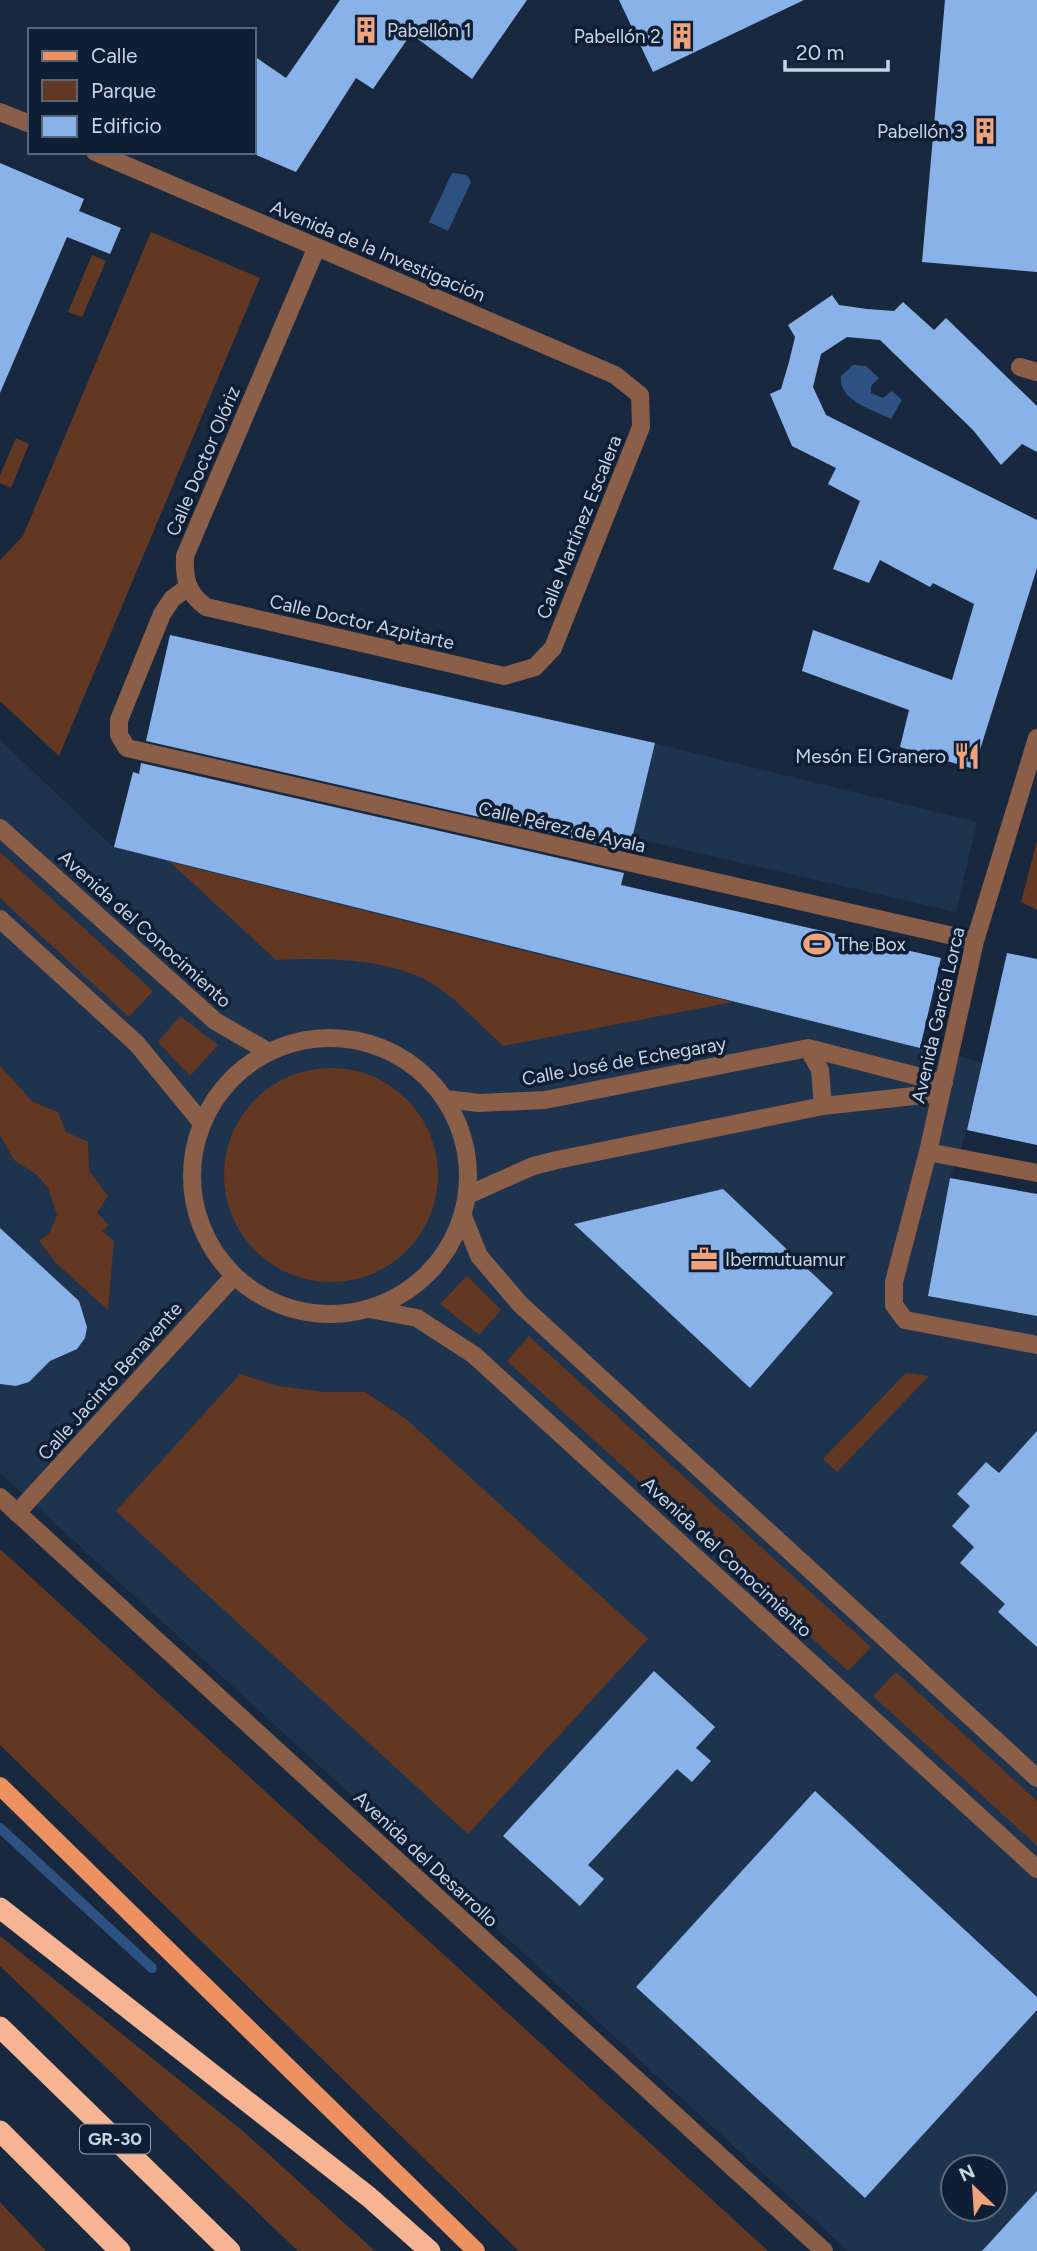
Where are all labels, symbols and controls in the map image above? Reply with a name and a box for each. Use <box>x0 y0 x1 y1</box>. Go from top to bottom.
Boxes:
building icon: Pabellón 1 <box>351 15 381 45</box>
place label: Pabellón 1 <box>387 19 472 42</box>
building icon: Pabellón 2 <box>667 21 697 51</box>
place label: Pabellón 2 <box>574 25 661 48</box>
legend <box>28 28 256 154</box>
scale bar <box>785 28 888 72</box>
text: 20 m <box>796 40 844 65</box>
text: Calle <box>91 43 138 68</box>
text: Parque <box>91 78 156 103</box>
text: Edificio <box>91 113 162 138</box>
building icon: Pabellón 3 <box>970 116 1000 146</box>
place label: Pabellón 3 <box>877 120 964 143</box>
street label: Avenida de la Investigación <box>267 195 489 307</box>
street label: Calle Doctor Olóriz <box>161 383 245 539</box>
street label: Calle Martínez Escalera <box>532 432 626 622</box>
street label: Calle Doctor Azpitarte <box>267 590 457 654</box>
restaurant icon: Mesón El Granero <box>952 741 982 771</box>
place label: Mesón El Granero <box>795 745 946 768</box>
street label: Calle Pérez de Ayala <box>476 797 648 857</box>
street label: Avenida del Conocimiento <box>54 845 236 1013</box>
street label: Avenida García Lorca <box>907 925 969 1105</box>
sports icon: The Box <box>802 929 832 959</box>
place label: The Box <box>838 933 906 956</box>
street label: Calle José de Echegaray <box>520 1032 728 1090</box>
office icon: Ibermutuamur <box>689 1244 719 1274</box>
place label: Ibermutuamur <box>725 1248 846 1271</box>
street label: Calle Jacinto Benavente <box>33 1297 187 1465</box>
street label: Avenida del Conocimiento <box>637 1472 817 1642</box>
street label: Avenida del Desarrollo <box>349 1786 503 1932</box>
road number: GR-30 <box>80 2124 150 2154</box>
north arrow <box>939 2153 1009 2223</box>
text: N <box>956 2160 979 2187</box>

